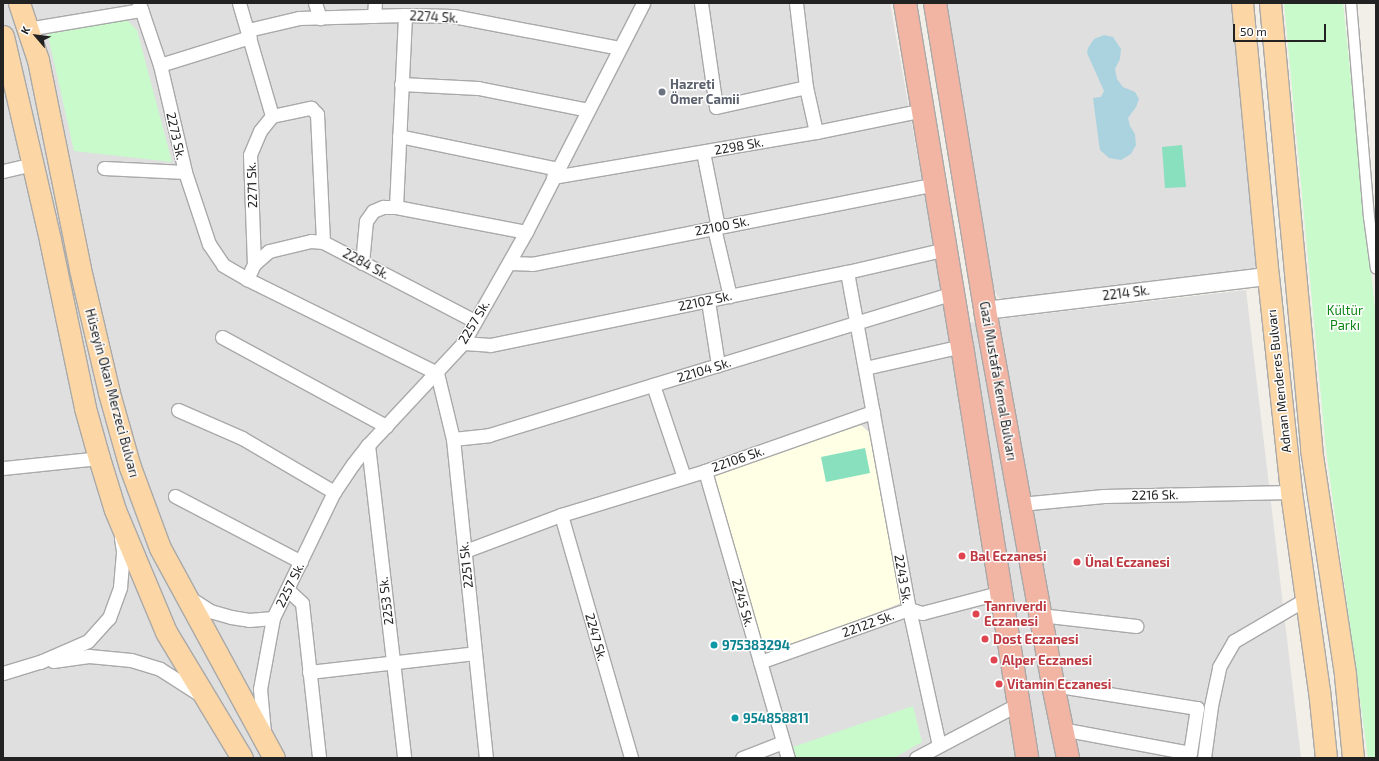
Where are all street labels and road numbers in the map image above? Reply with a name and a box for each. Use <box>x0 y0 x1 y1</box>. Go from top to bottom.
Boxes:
street label: 2274 Sk. <box>409 8 459 26</box>
street label: 2273 Sk. <box>163 111 189 161</box>
street label: 2298 Sk. <box>713 134 765 158</box>
street label: 2271 Sk. <box>243 162 261 208</box>
street label: 22100 Sk. <box>693 213 751 239</box>
street label: 2284 Sk. <box>340 245 392 283</box>
street label: 2214 Sk. <box>1101 282 1151 304</box>
street label: 22102 Sk. <box>677 288 733 314</box>
street label: 2257 Sk. <box>455 297 493 347</box>
street label: Gazi Mustafa Kemal Bulvarı <box>976 300 1020 462</box>
street label: Hüseyin Okan Merzeci Bulvarı <box>82 307 142 479</box>
street label: Adnan Menderes Bulvarı <box>1264 309 1294 453</box>
street label: 22104 Sk. <box>675 354 733 386</box>
street label: 22106 Sk. <box>710 443 766 475</box>
street label: 2216 Sk. <box>1131 487 1179 503</box>
street label: 2251 Sk. <box>456 541 476 589</box>
street label: 2243 Sk. <box>891 553 915 605</box>
street label: 2257 Sk. <box>272 560 308 610</box>
street label: 2253 Sk. <box>375 576 397 626</box>
street label: 2245 Sk. <box>729 577 757 629</box>
street label: 22122 Sk. <box>840 607 896 641</box>
street label: 2247 Sk. <box>582 611 610 663</box>

